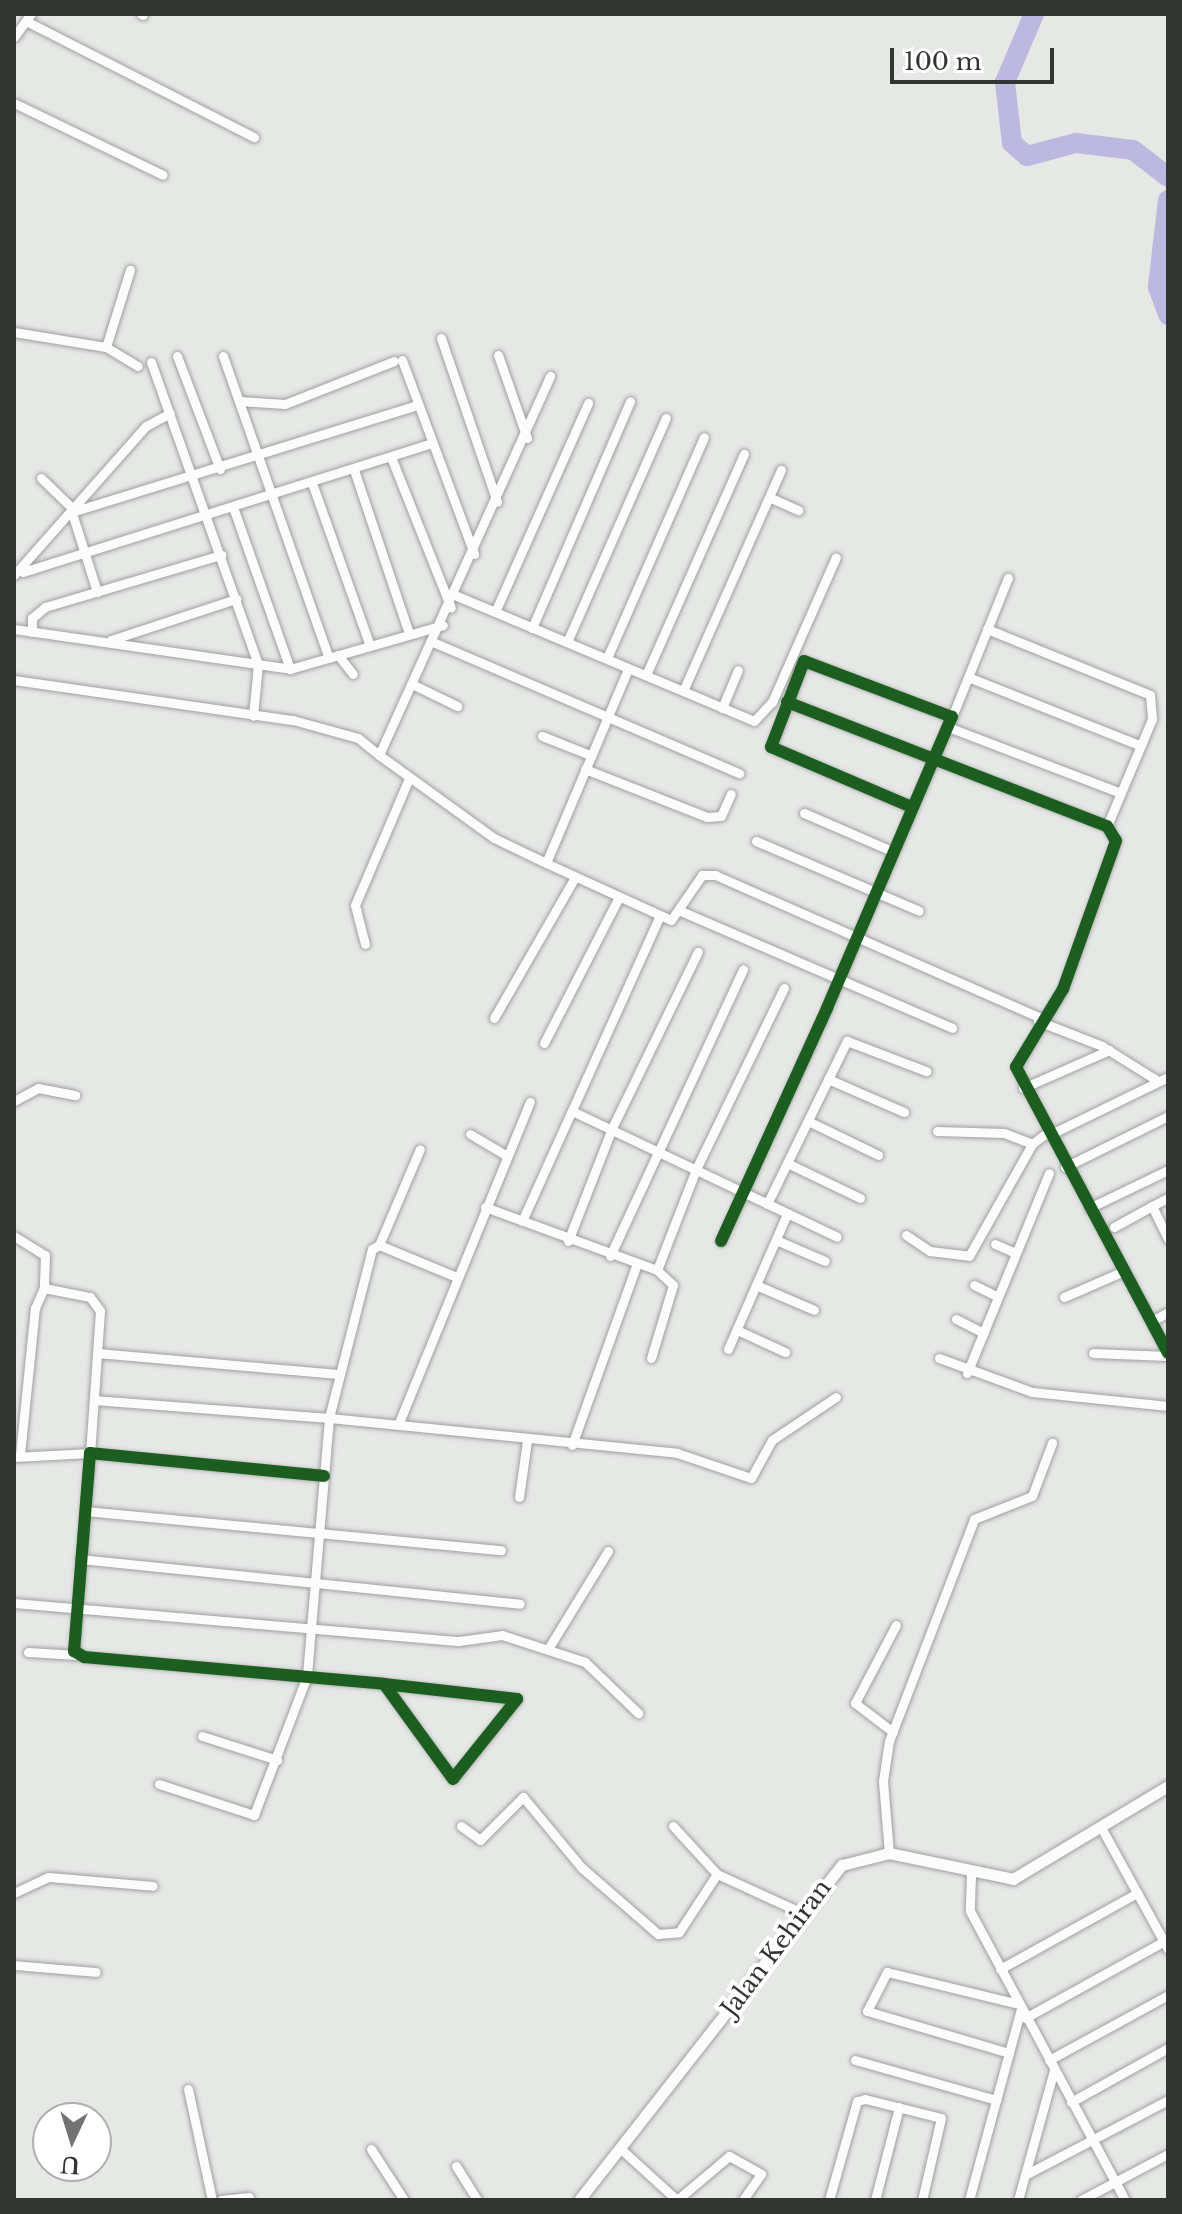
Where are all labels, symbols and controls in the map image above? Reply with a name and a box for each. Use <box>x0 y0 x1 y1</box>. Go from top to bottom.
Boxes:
scale bar <box>894 32 1058 82</box>
text: 100 m <box>904 47 982 76</box>
street label: Jalan Kehiran <box>715 1874 837 2022</box>
north arrow <box>32 2102 112 2182</box>
text: U <box>60 2150 81 2179</box>

